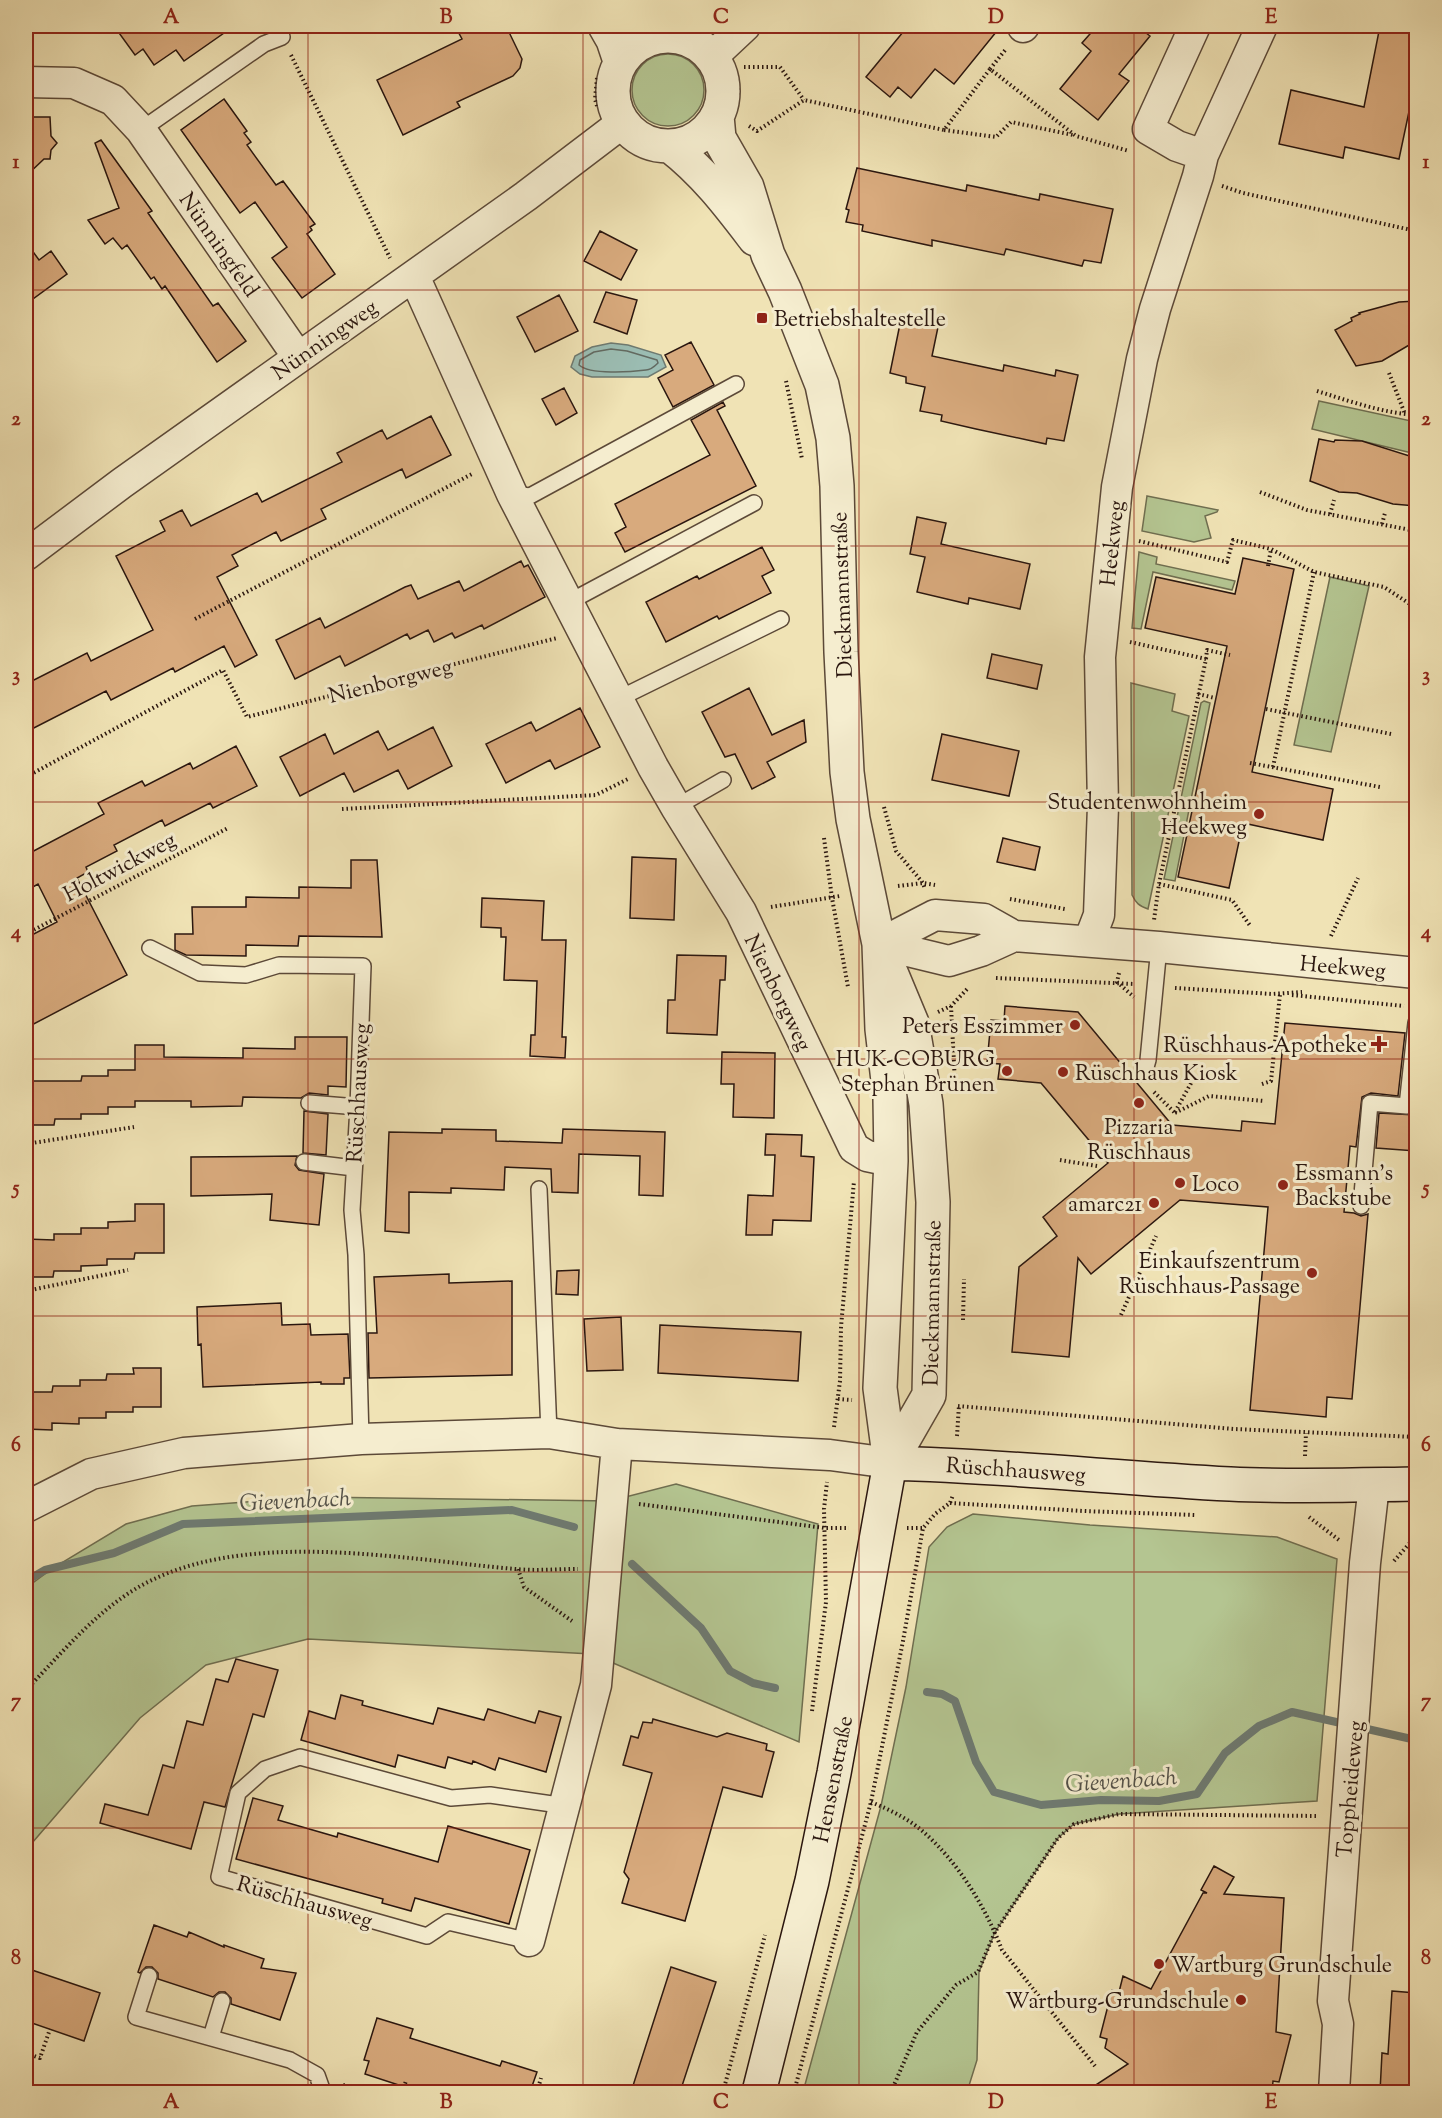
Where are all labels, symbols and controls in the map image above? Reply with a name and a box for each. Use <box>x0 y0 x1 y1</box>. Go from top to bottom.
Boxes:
text: A <box>163 4 180 33</box>
text: B <box>440 4 453 33</box>
text: C <box>713 4 729 33</box>
text: D <box>988 4 1004 33</box>
text: E <box>1265 4 1278 33</box>
text: 1 <box>13 149 20 178</box>
text: 1 <box>1423 149 1430 178</box>
street label: Nünningfeld <box>170 187 266 305</box>
street label: Nünningweg <box>266 293 385 390</box>
place label: Betriebshaltestelle <box>774 305 946 337</box>
marker: Betriebshaltestelle <box>755 311 769 325</box>
text: 2 <box>11 406 21 435</box>
text: 2 <box>1421 406 1431 435</box>
street label: Heekweg <box>1094 499 1134 588</box>
street label: Dieckmannstraße <box>825 511 863 679</box>
street label: Nienborgweg <box>325 652 456 714</box>
text: 3 <box>12 662 20 691</box>
text: 3 <box>1422 662 1430 691</box>
place label: Studentenwohnheim Heekweg <box>1047 788 1247 845</box>
marker: Studentenwohnheim Heekweg <box>1252 807 1266 821</box>
street label: Holtwickweg <box>58 825 183 912</box>
text: 4 <box>10 919 21 948</box>
text: 4 <box>1420 919 1431 948</box>
street label: Nienborgweg <box>734 929 819 1057</box>
street label: Heekweg <box>1298 949 1387 989</box>
place label: Peters Esszimmer <box>902 1012 1063 1044</box>
marker: Peters Esszimmer <box>1068 1018 1082 1032</box>
street label: Rüschhausweg <box>340 1022 380 1164</box>
place label: Rüschhaus-Apotheke <box>1163 1031 1367 1063</box>
marker: Rüschhaus-Apotheke <box>1372 1037 1386 1051</box>
place label: HUK-COBURG Stephan Brünen <box>836 1045 995 1102</box>
place label: Rüschhaus Kiosk <box>1075 1059 1238 1091</box>
marker: HUK-COBURG Stephan Brünen <box>1000 1064 1014 1078</box>
marker: Rüschhaus Kiosk <box>1056 1065 1070 1079</box>
marker: Pizzaria Rüschhaus <box>1132 1096 1146 1110</box>
place label: Pizzaria Rüschhaus <box>1087 1113 1191 1170</box>
place label: Essmann's Backstube <box>1295 1159 1393 1216</box>
place label: Loco <box>1192 1170 1239 1202</box>
text: 5 <box>11 1175 20 1204</box>
text: 5 <box>1421 1175 1430 1204</box>
marker: Loco <box>1173 1176 1187 1190</box>
marker: Essmann's Backstube <box>1276 1178 1290 1192</box>
place label: amarc21 <box>1068 1190 1143 1222</box>
marker: amarc21 <box>1147 1196 1161 1210</box>
street label: Dieckmannstraße <box>917 1220 951 1387</box>
place label: Einkaufszentrum Rüschhaus-Passage <box>1119 1247 1300 1304</box>
marker: Einkaufszentrum Rüschhaus-Passage <box>1305 1266 1319 1280</box>
text: 6 <box>11 1432 21 1461</box>
text: 6 <box>1421 1432 1431 1461</box>
street label: Rüschhausweg <box>945 1451 1087 1493</box>
water label: Gievenbach <box>238 1482 352 1522</box>
text: 7 <box>11 1688 22 1717</box>
text: 7 <box>1421 1688 1432 1717</box>
street label: Hensenstraße <box>807 1713 863 1846</box>
street label: Toppheideweg <box>1330 1719 1374 1859</box>
water label: Gievenbach <box>1064 1761 1178 1803</box>
street label: Rüschhausweg <box>232 1869 376 1939</box>
text: 8 <box>11 1945 21 1974</box>
text: 8 <box>1421 1945 1431 1974</box>
place label: Wartburg Grundschule <box>1171 1951 1392 1983</box>
marker: Wartburg Grundschule <box>1152 1957 1166 1971</box>
place label: Wartburg-Grundschule <box>1005 1987 1229 2019</box>
marker: Wartburg-Grundschule <box>1234 1993 1248 2007</box>
text: A <box>163 2089 180 2118</box>
text: B <box>440 2089 453 2118</box>
text: C <box>713 2089 729 2118</box>
text: D <box>988 2089 1004 2118</box>
text: E <box>1265 2089 1278 2118</box>

